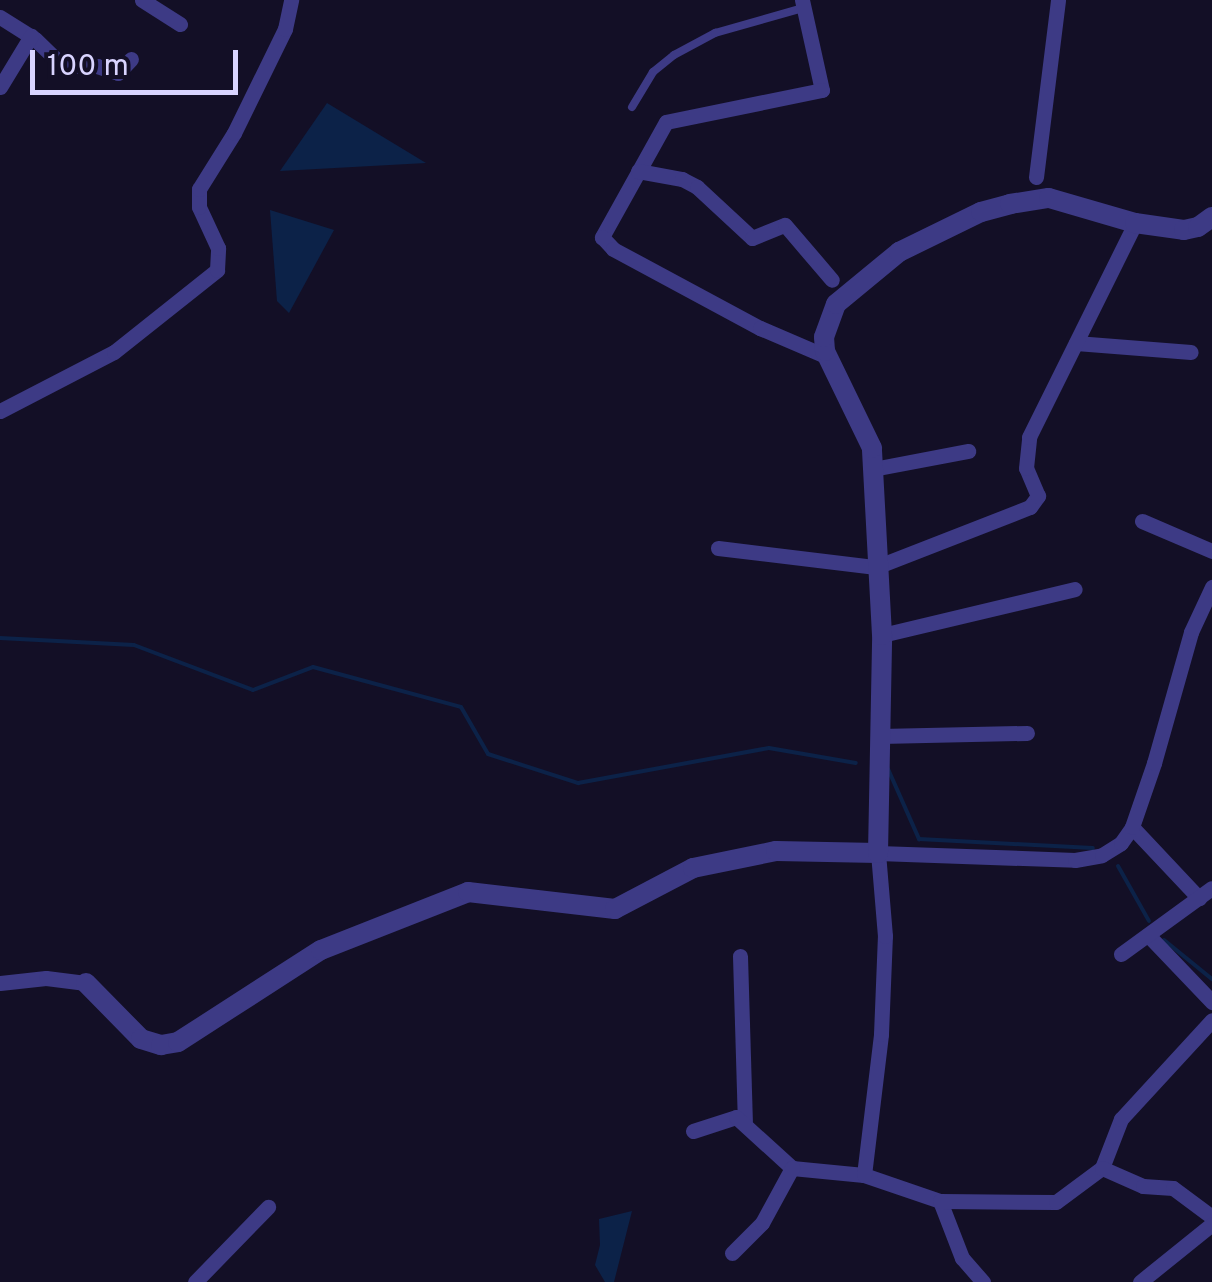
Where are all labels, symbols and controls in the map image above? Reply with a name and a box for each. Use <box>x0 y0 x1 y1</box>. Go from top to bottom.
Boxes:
scale bar <box>35 30 242 92</box>
text: 100 m <box>47 49 129 86</box>

